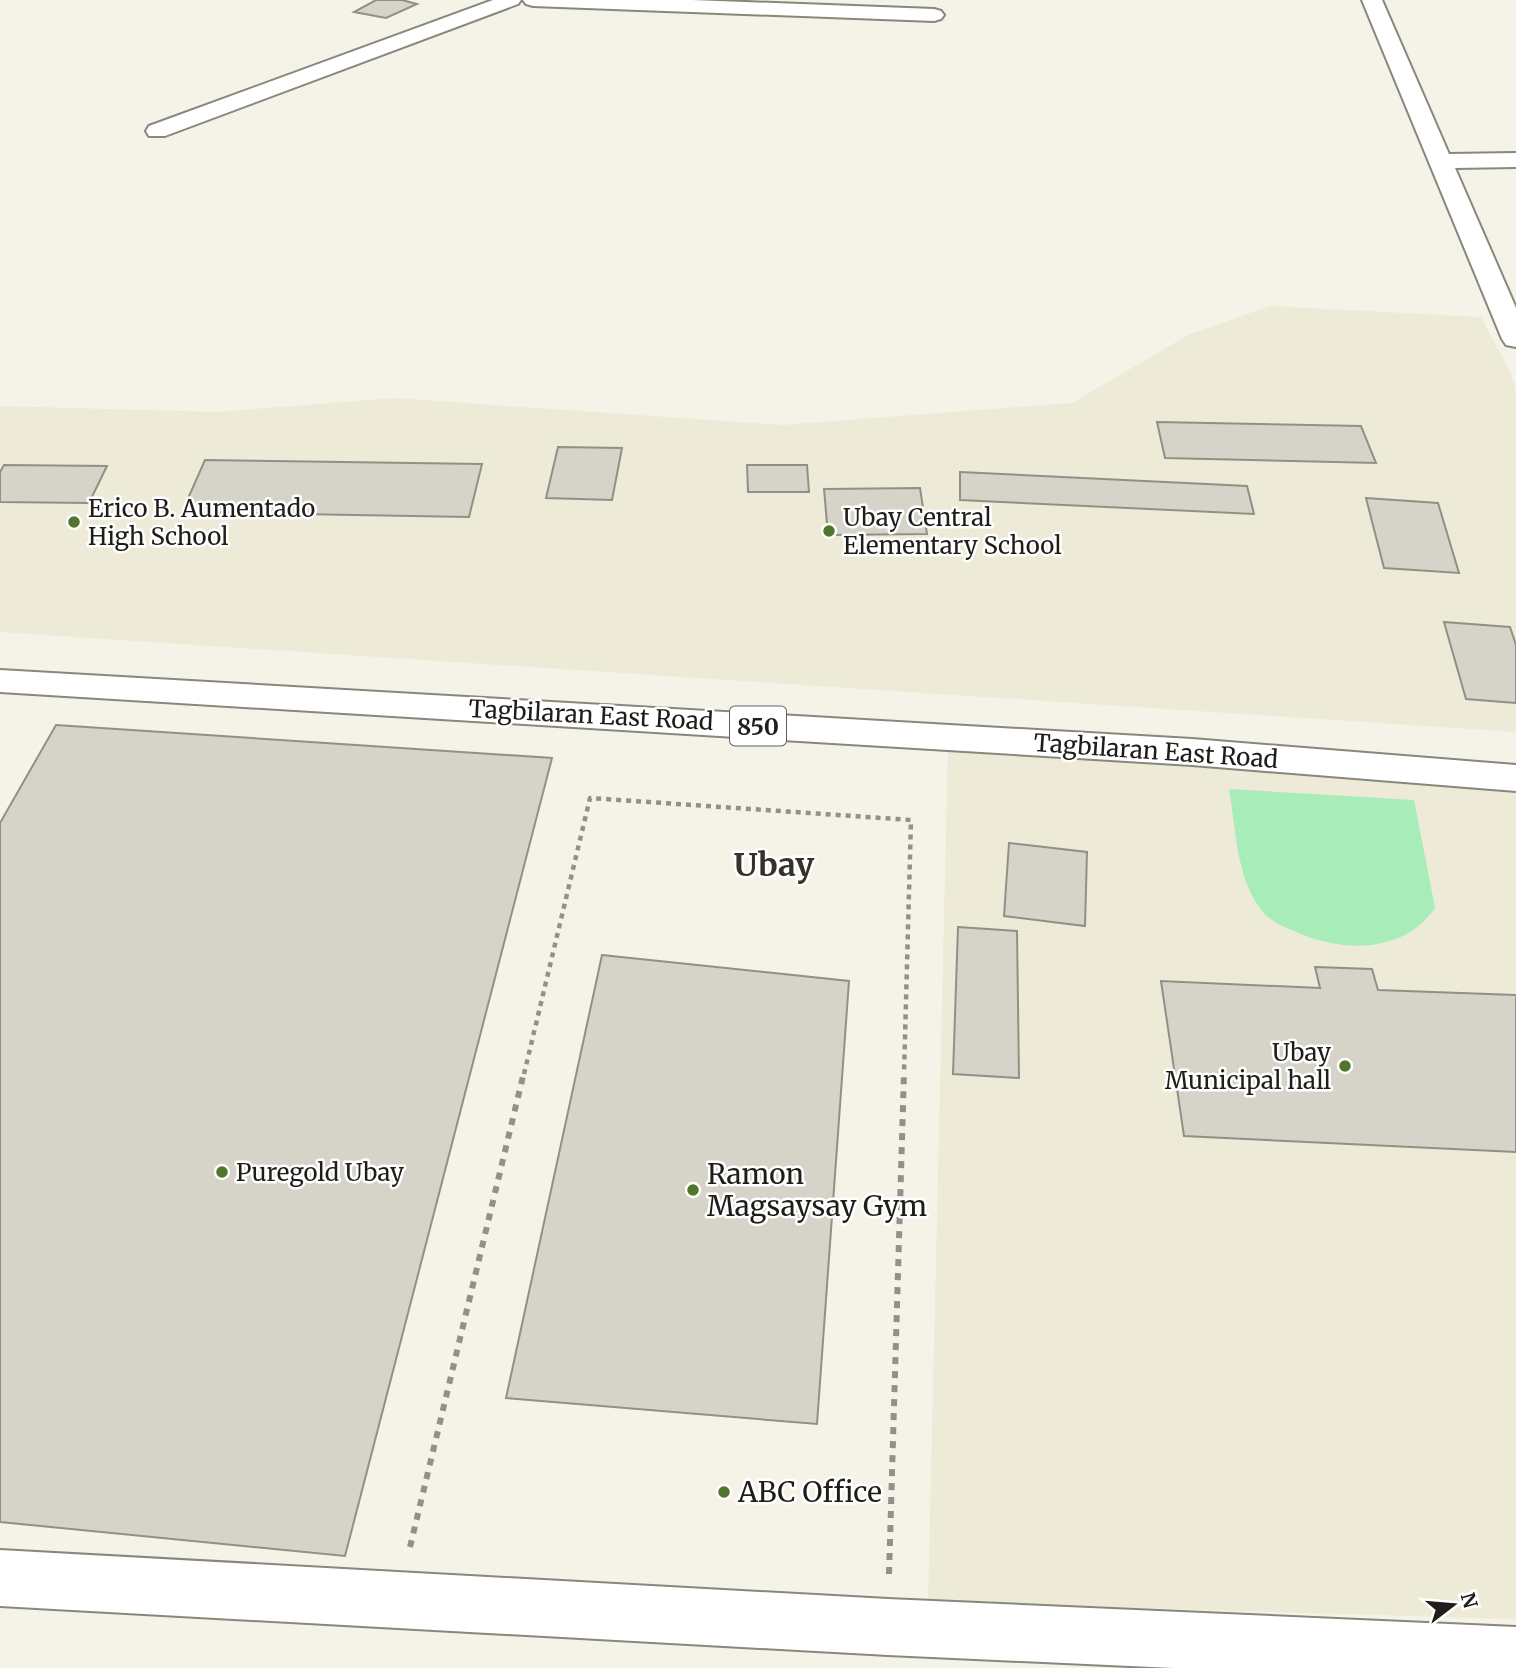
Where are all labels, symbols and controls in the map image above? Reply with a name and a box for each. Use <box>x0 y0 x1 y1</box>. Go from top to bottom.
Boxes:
place label: Erico B. Aumentado High School <box>88 493 315 552</box>
place label: Ubay Central Elementary School <box>843 502 1062 561</box>
marker: Erico B. Aumentado High School <box>66 514 82 530</box>
marker: Ubay Central Elementary School <box>821 523 837 539</box>
street label: Tagbilaran East Road <box>468 693 714 737</box>
road number: 850 <box>730 706 786 746</box>
street label: Tagbilaran East Road <box>1033 727 1279 775</box>
district label: Ubay <box>734 845 815 885</box>
place label: Ubay Municipal hall <box>1165 1037 1331 1096</box>
marker: Ubay Municipal hall <box>1337 1058 1353 1074</box>
place label: Ramon Magsaysay Gym <box>707 1156 927 1224</box>
place label: Puregold Ubay <box>236 1157 404 1188</box>
marker: Puregold Ubay <box>214 1164 230 1180</box>
marker: Ramon Magsaysay Gym <box>685 1182 701 1198</box>
place label: ABC Office <box>737 1474 882 1510</box>
marker: ABC Office <box>716 1484 732 1500</box>
north arrow <box>1418 1570 1488 1640</box>
text: N <box>1456 1590 1483 1611</box>

